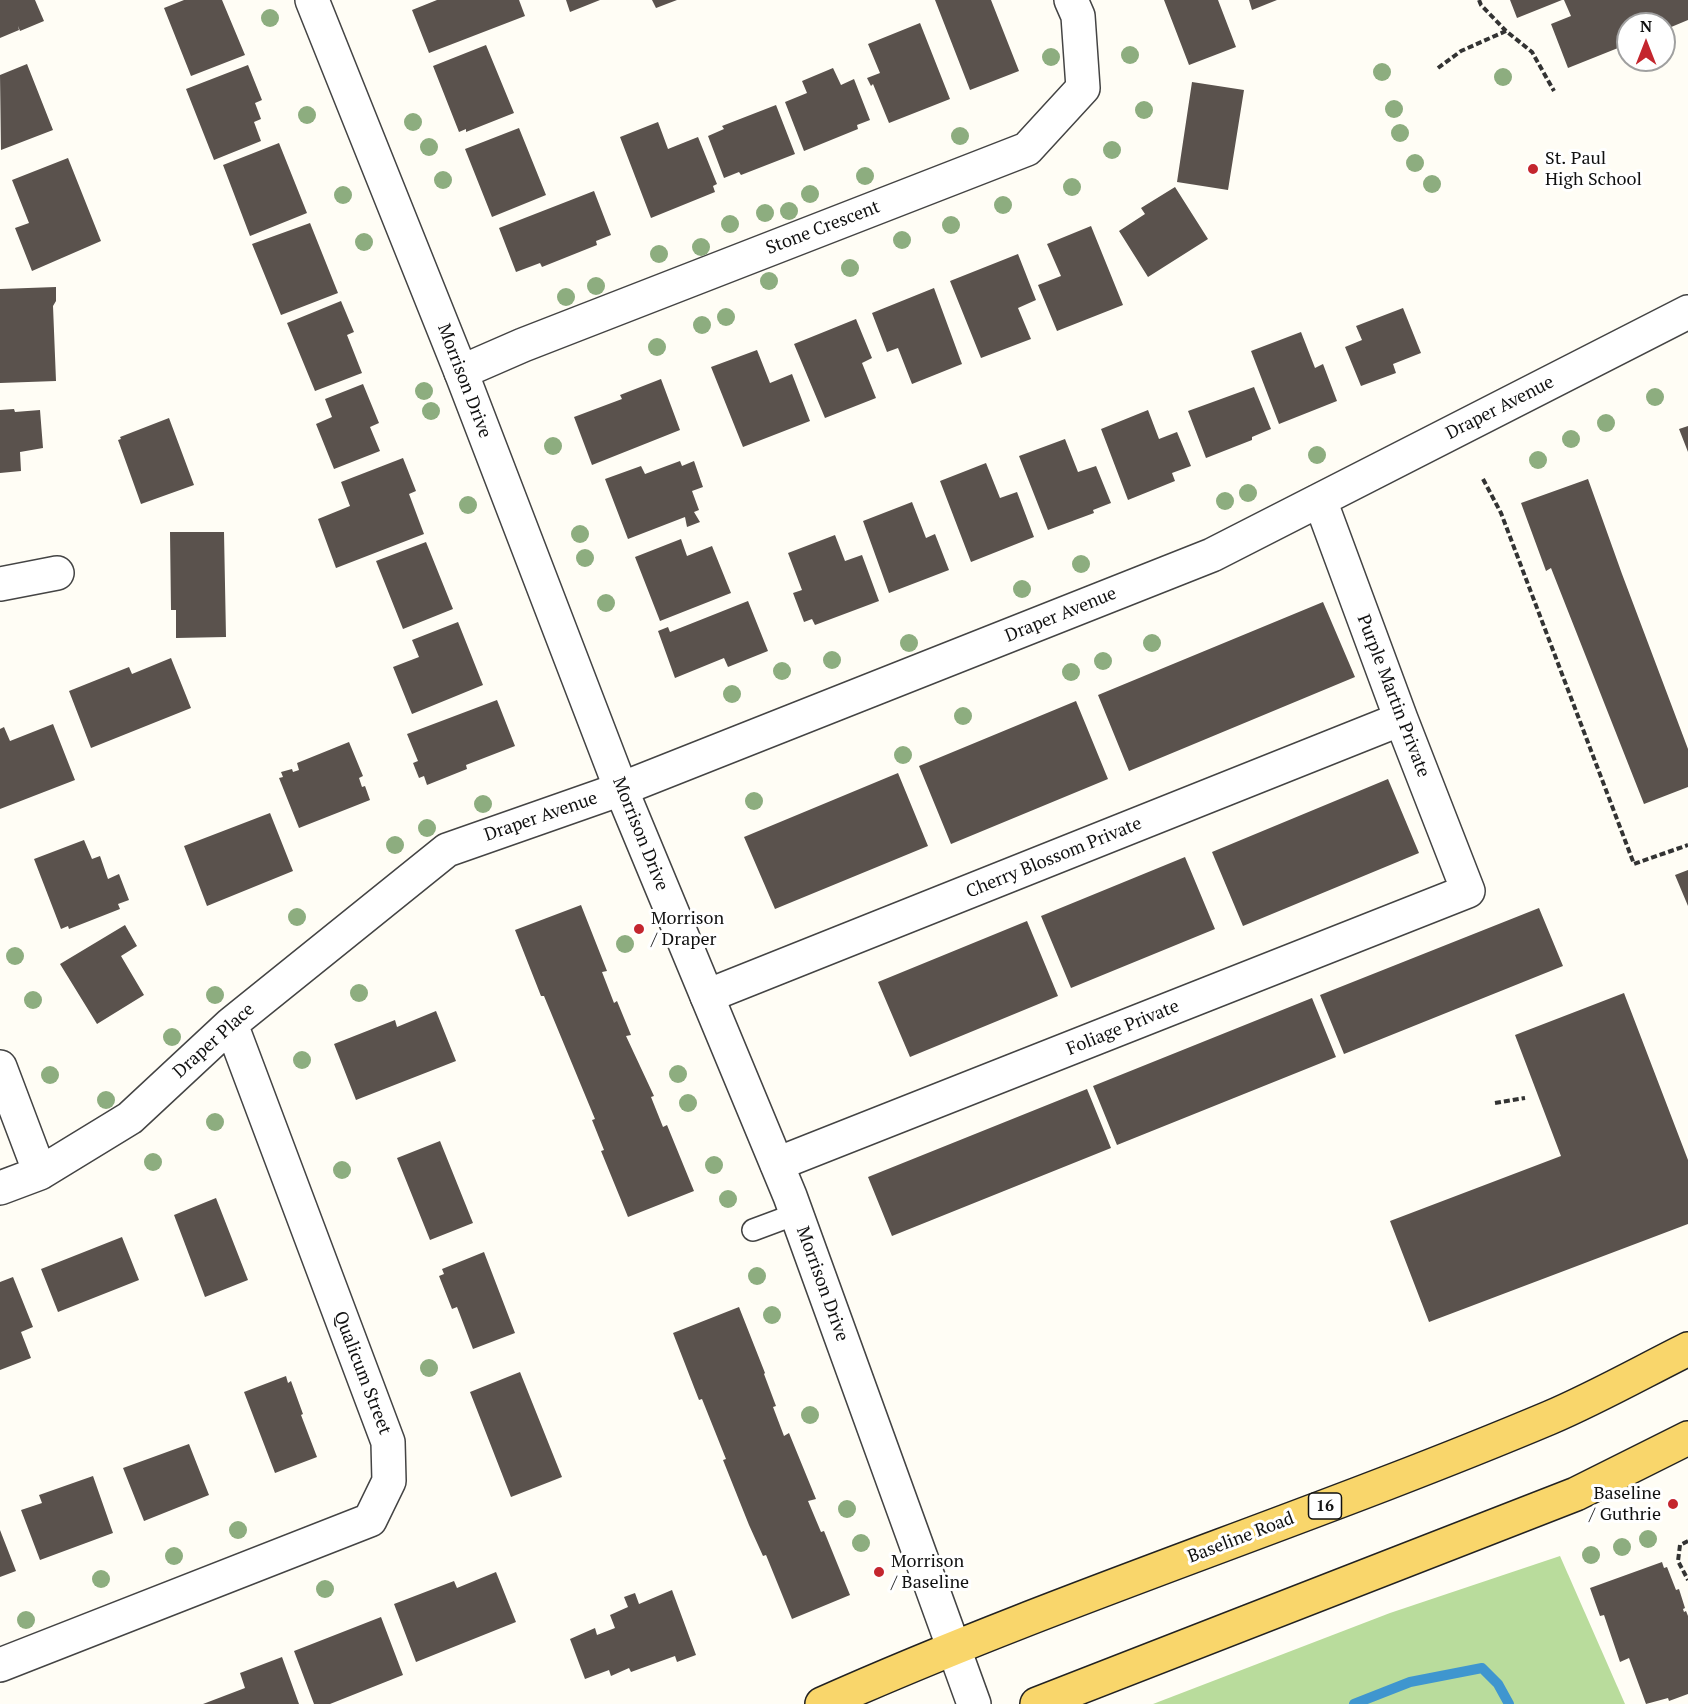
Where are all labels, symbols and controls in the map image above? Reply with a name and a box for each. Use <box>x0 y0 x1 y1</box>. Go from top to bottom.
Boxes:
north arrow <box>1616 12 1676 72</box>
text: N <box>1640 15 1652 37</box>
place label: St. Paul High School <box>1545 148 1642 190</box>
marker: St. Paul High School <box>1526 162 1540 176</box>
street label: Stone Crescent <box>763 196 883 260</box>
street label: Morrison Drive <box>432 321 496 441</box>
street label: Draper Avenue <box>1442 372 1558 444</box>
street label: Draper Avenue <box>1002 583 1120 647</box>
street label: Purple Martin Private <box>1352 611 1434 781</box>
street label: Morrison Drive <box>607 774 673 894</box>
street label: Draper Avenue <box>482 788 600 846</box>
street label: Cherry Blossom Private <box>963 813 1145 903</box>
place label: Morrison / Draper <box>651 908 724 950</box>
marker: Morrison / Draper <box>632 922 646 936</box>
street label: Foliage Private <box>1064 996 1182 1060</box>
street label: Draper Place <box>169 999 259 1083</box>
street label: Morrison Drive <box>791 1224 853 1344</box>
street label: Qualicum Street <box>329 1308 395 1438</box>
place label: Baseline / Guthrie <box>1589 1483 1661 1526</box>
road number: 16 <box>1308 1493 1342 1519</box>
marker: Baseline / Guthrie <box>1666 1497 1680 1511</box>
street label: Baseline Road <box>1185 1508 1297 1568</box>
place label: Morrison / Baseline <box>891 1551 969 1594</box>
marker: Morrison / Baseline <box>872 1565 886 1579</box>

